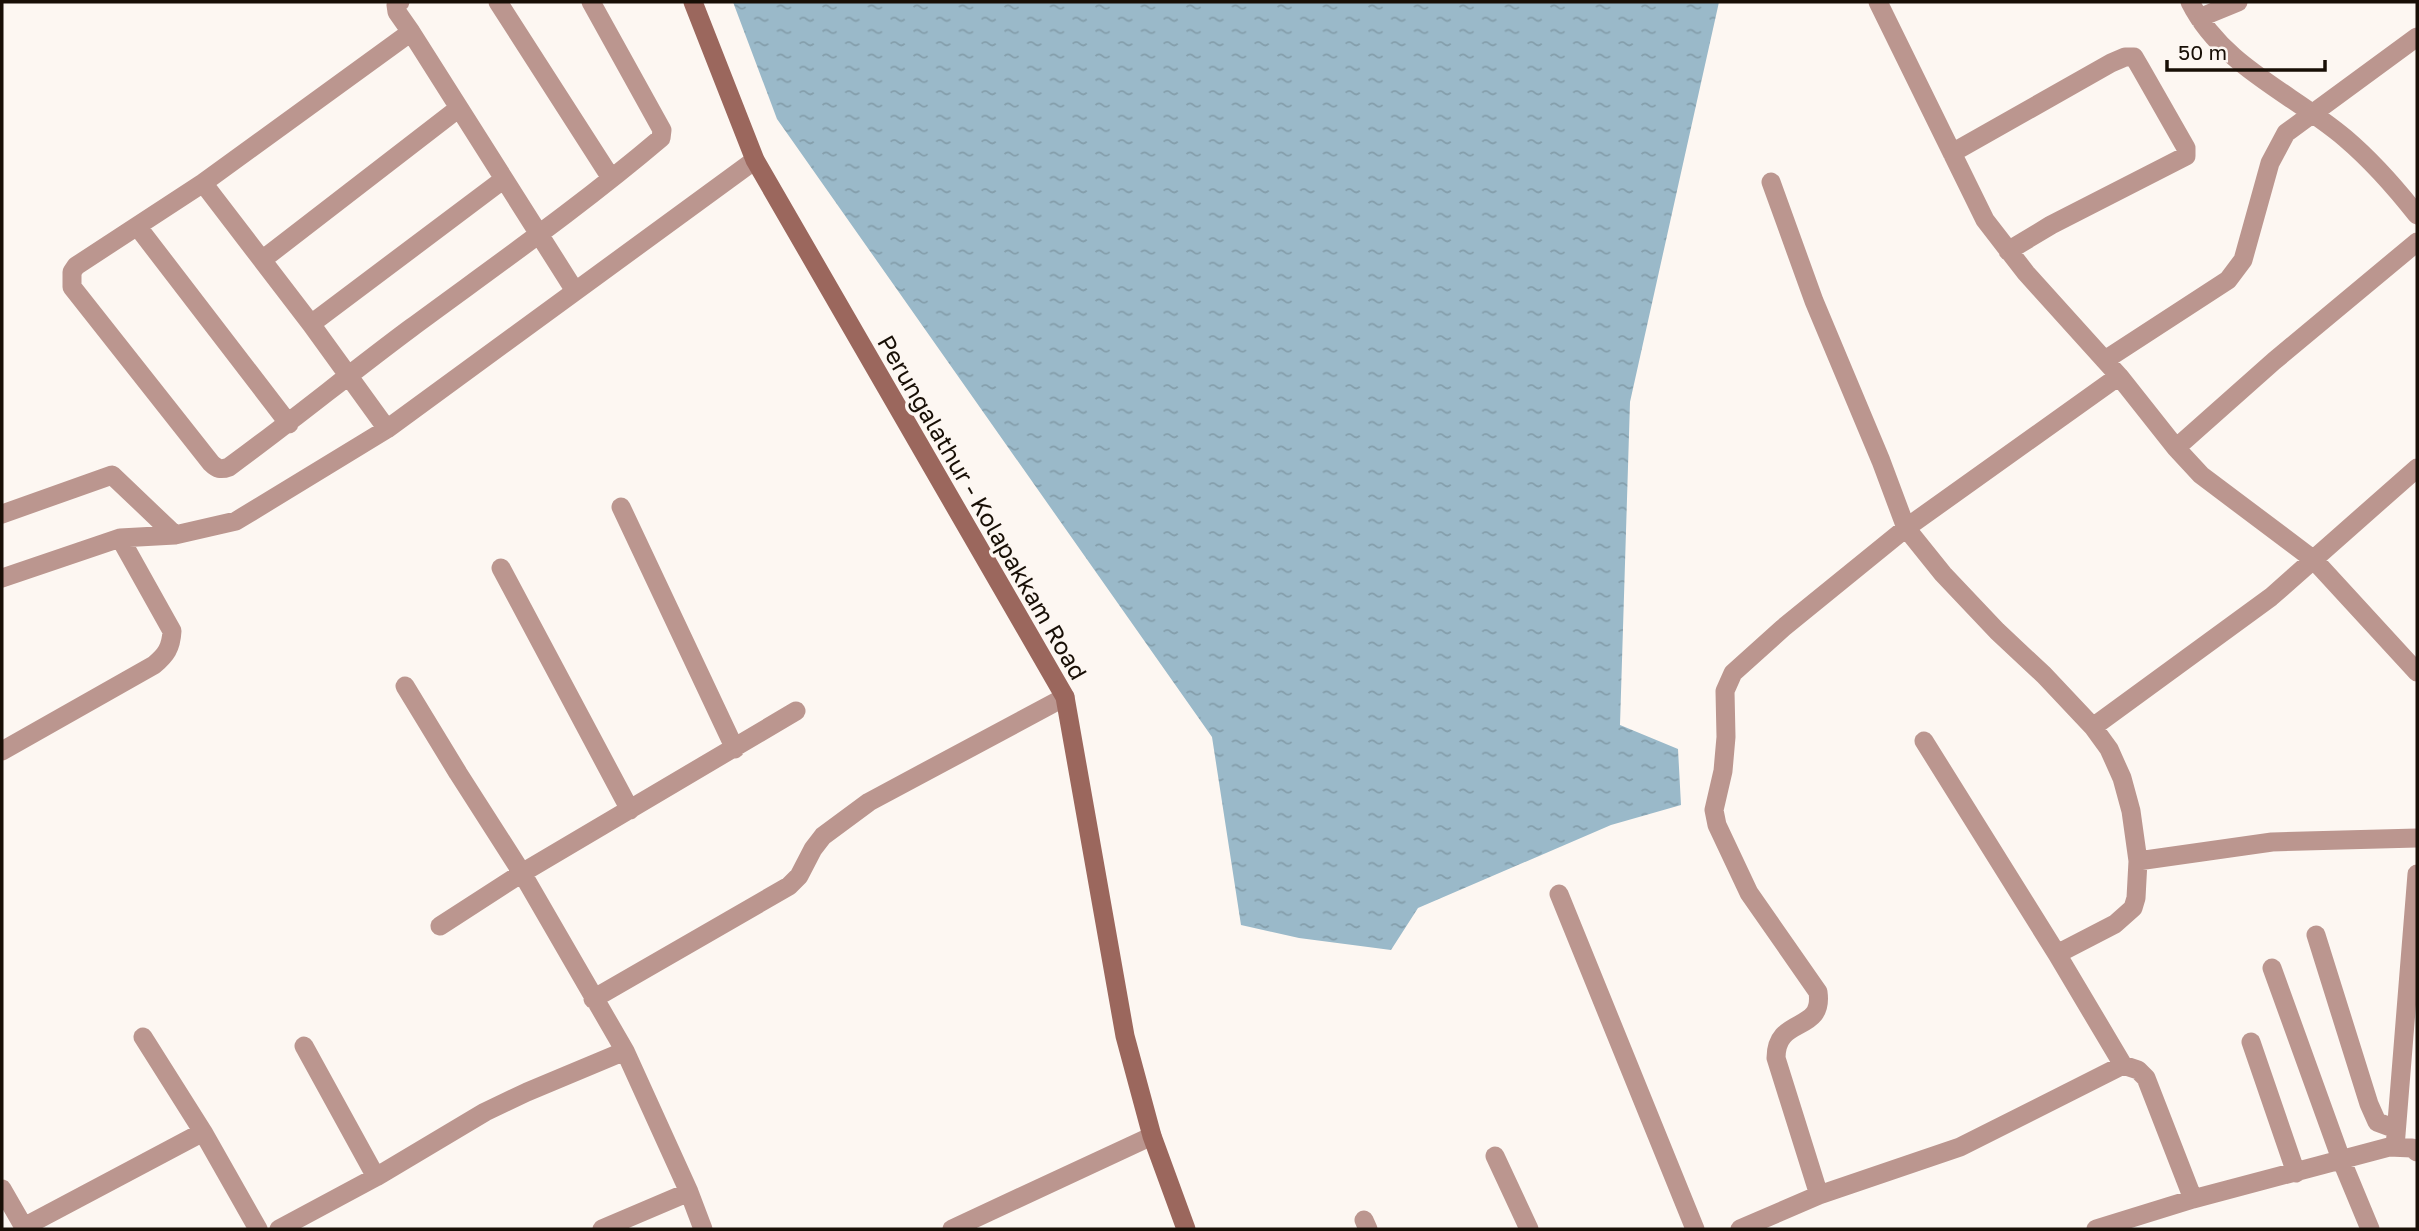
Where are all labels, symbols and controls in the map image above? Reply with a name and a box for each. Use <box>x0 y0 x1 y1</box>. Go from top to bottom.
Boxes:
scale bar <box>2167 28 2324 72</box>
text: 50 m <box>2178 39 2227 65</box>
street label: Perungalathur - Kolapakkam Road <box>872 329 1094 685</box>

